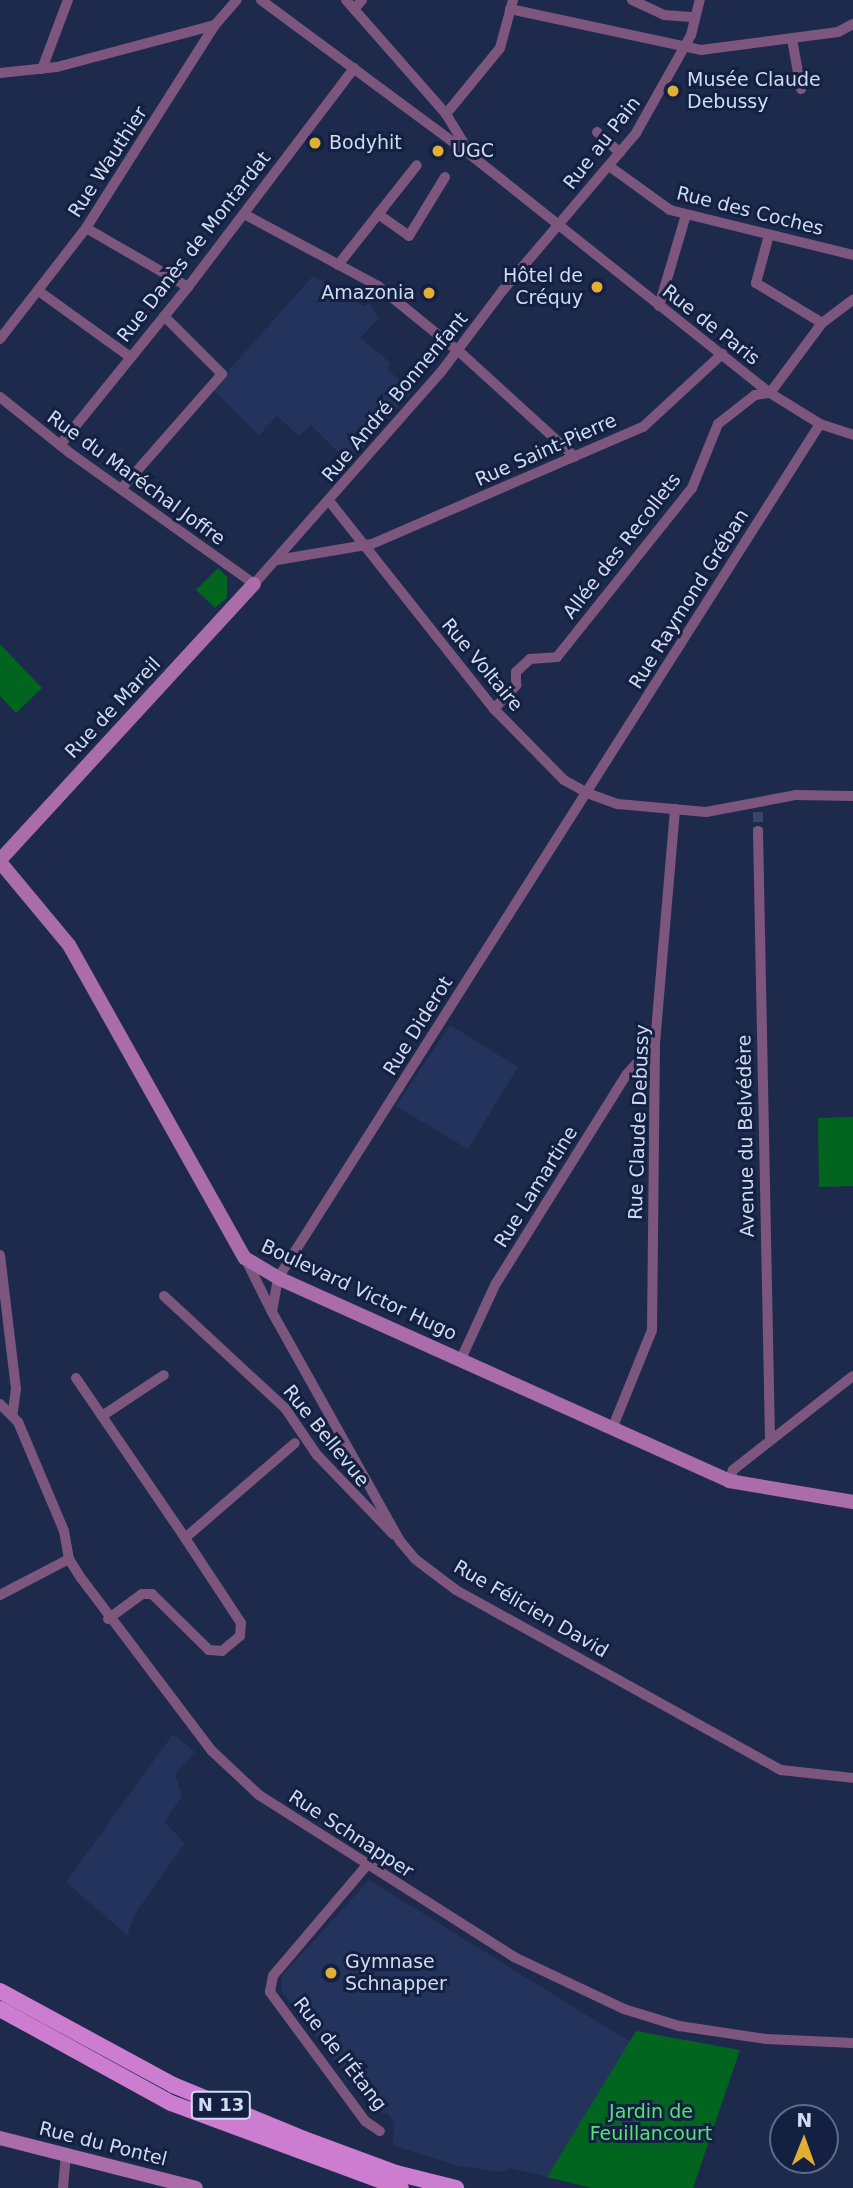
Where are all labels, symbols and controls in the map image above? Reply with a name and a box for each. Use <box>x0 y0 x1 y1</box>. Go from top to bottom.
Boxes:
place label: Musée Claude Debussy <box>687 69 821 113</box>
marker: Musée Claude Debussy <box>665 83 681 99</box>
street label: Rue au Pain <box>559 92 645 194</box>
street label: Rue Wauthier <box>64 102 152 222</box>
place label: Bodyhit <box>329 132 402 154</box>
marker: Bodyhit <box>307 135 323 151</box>
place label: UGC <box>452 140 494 162</box>
marker: UGC <box>430 143 446 159</box>
street label: Rue Danès de Montardat <box>112 147 276 347</box>
street label: Rue des Coches <box>674 182 826 240</box>
place label: Hôtel de Créquy <box>503 265 583 309</box>
marker: Hôtel de Créquy <box>589 279 605 295</box>
street label: Rue de Paris <box>658 280 764 370</box>
place label: Amazonia <box>321 282 415 304</box>
marker: Amazonia <box>421 285 437 301</box>
street label: Rue André Bonnenfant <box>317 307 473 487</box>
street label: Rue du Maréchal Joffre <box>43 406 229 550</box>
street label: Rue Saint-Pierre <box>472 409 620 491</box>
street label: Allée des Recollets <box>558 469 686 623</box>
street label: Rue Raymond Gréban <box>624 505 754 693</box>
street label: Rue Voltaire <box>437 614 527 716</box>
street label: Rue de Mareil <box>60 653 166 763</box>
street label: Rue Diderot <box>379 972 457 1080</box>
street label: Rue Claude Debussy <box>624 1024 654 1220</box>
street label: Avenue du Belvédère <box>733 1035 759 1237</box>
street label: Rue Lamartine <box>490 1122 582 1252</box>
street label: Boulevard Victor Hugo <box>257 1235 461 1345</box>
street label: Rue Bellevue <box>278 1381 374 1491</box>
street label: Rue Félicien David <box>450 1555 612 1663</box>
street label: Rue Schnapper <box>284 1785 418 1883</box>
place label: Gymnase Schnapper <box>345 1951 447 1995</box>
marker: Gymnase Schnapper <box>323 1965 339 1981</box>
street label: Rue de l'Étang <box>289 1993 391 2115</box>
road number: N 13 <box>190 2090 252 2120</box>
park label: Jardin de Feuillancourt <box>590 2101 712 2145</box>
north arrow <box>769 2104 839 2174</box>
text: N <box>796 2109 812 2131</box>
street label: Rue du Pontel <box>37 2117 169 2171</box>

